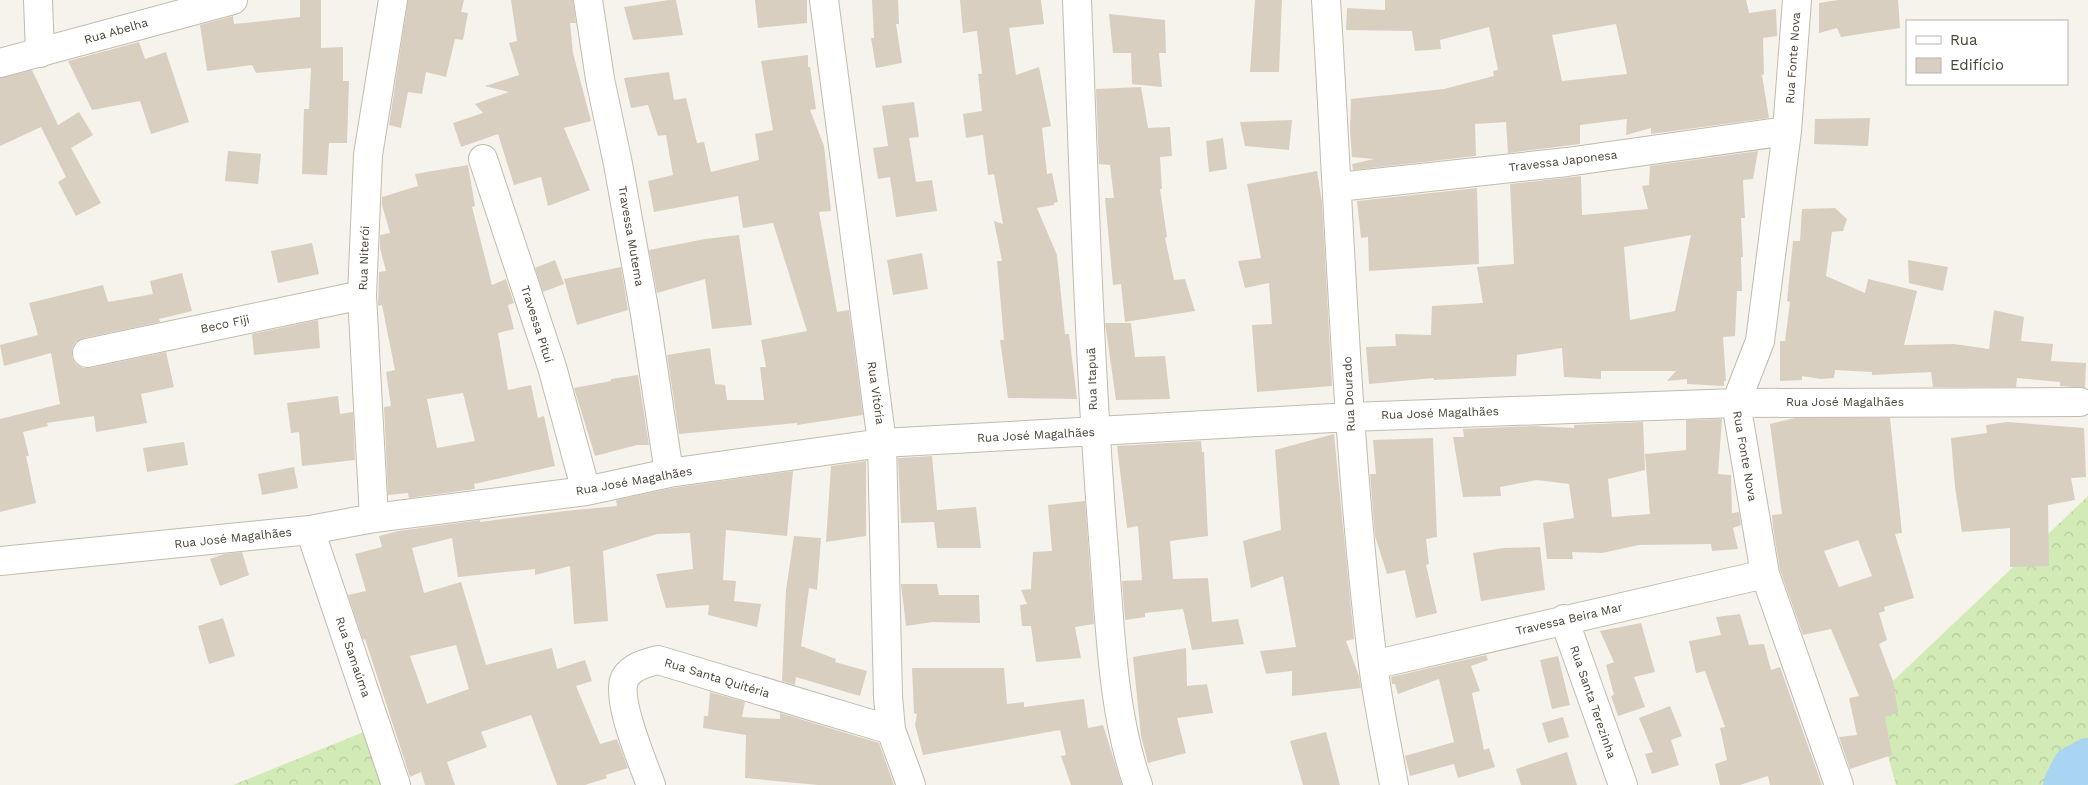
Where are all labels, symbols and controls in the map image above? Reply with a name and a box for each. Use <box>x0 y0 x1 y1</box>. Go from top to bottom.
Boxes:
street label: Rua Fonte Nova <box>1783 11 1803 104</box>
street label: Rua Abelha <box>83 15 150 47</box>
legend <box>1906 20 2068 85</box>
text: Rua <box>1950 31 1978 49</box>
text: Edifício <box>1950 56 2004 74</box>
street label: Travessa Japonesa <box>1508 147 1618 175</box>
street label: Travessa Mutema <box>615 185 647 288</box>
street label: Rua Niterói <box>356 225 372 291</box>
street label: Travessa Pituí <box>518 284 556 364</box>
street label: Beco Fiji <box>199 312 251 336</box>
street label: Rua Itapuã <box>1084 347 1100 411</box>
street label: Rua Dourado <box>1340 356 1358 432</box>
street label: Rua Vitória <box>865 361 887 426</box>
street label: Rua José Magalhães <box>1786 395 1904 409</box>
street label: Rua José Magalhães <box>1381 404 1499 422</box>
street label: Rua Fonte Nova <box>1730 410 1760 503</box>
street label: Rua José Magalhães <box>977 425 1095 445</box>
street label: Rua José Magalhães <box>575 464 693 498</box>
street label: Rua José Magalhães <box>174 525 292 551</box>
street label: Travessa Beira Mar <box>1514 600 1624 638</box>
street label: Rua Samaúma <box>333 615 373 699</box>
street label: Rua Santa Terezinha <box>1567 644 1619 761</box>
street label: Rua Santa Quitéria <box>663 655 772 701</box>

